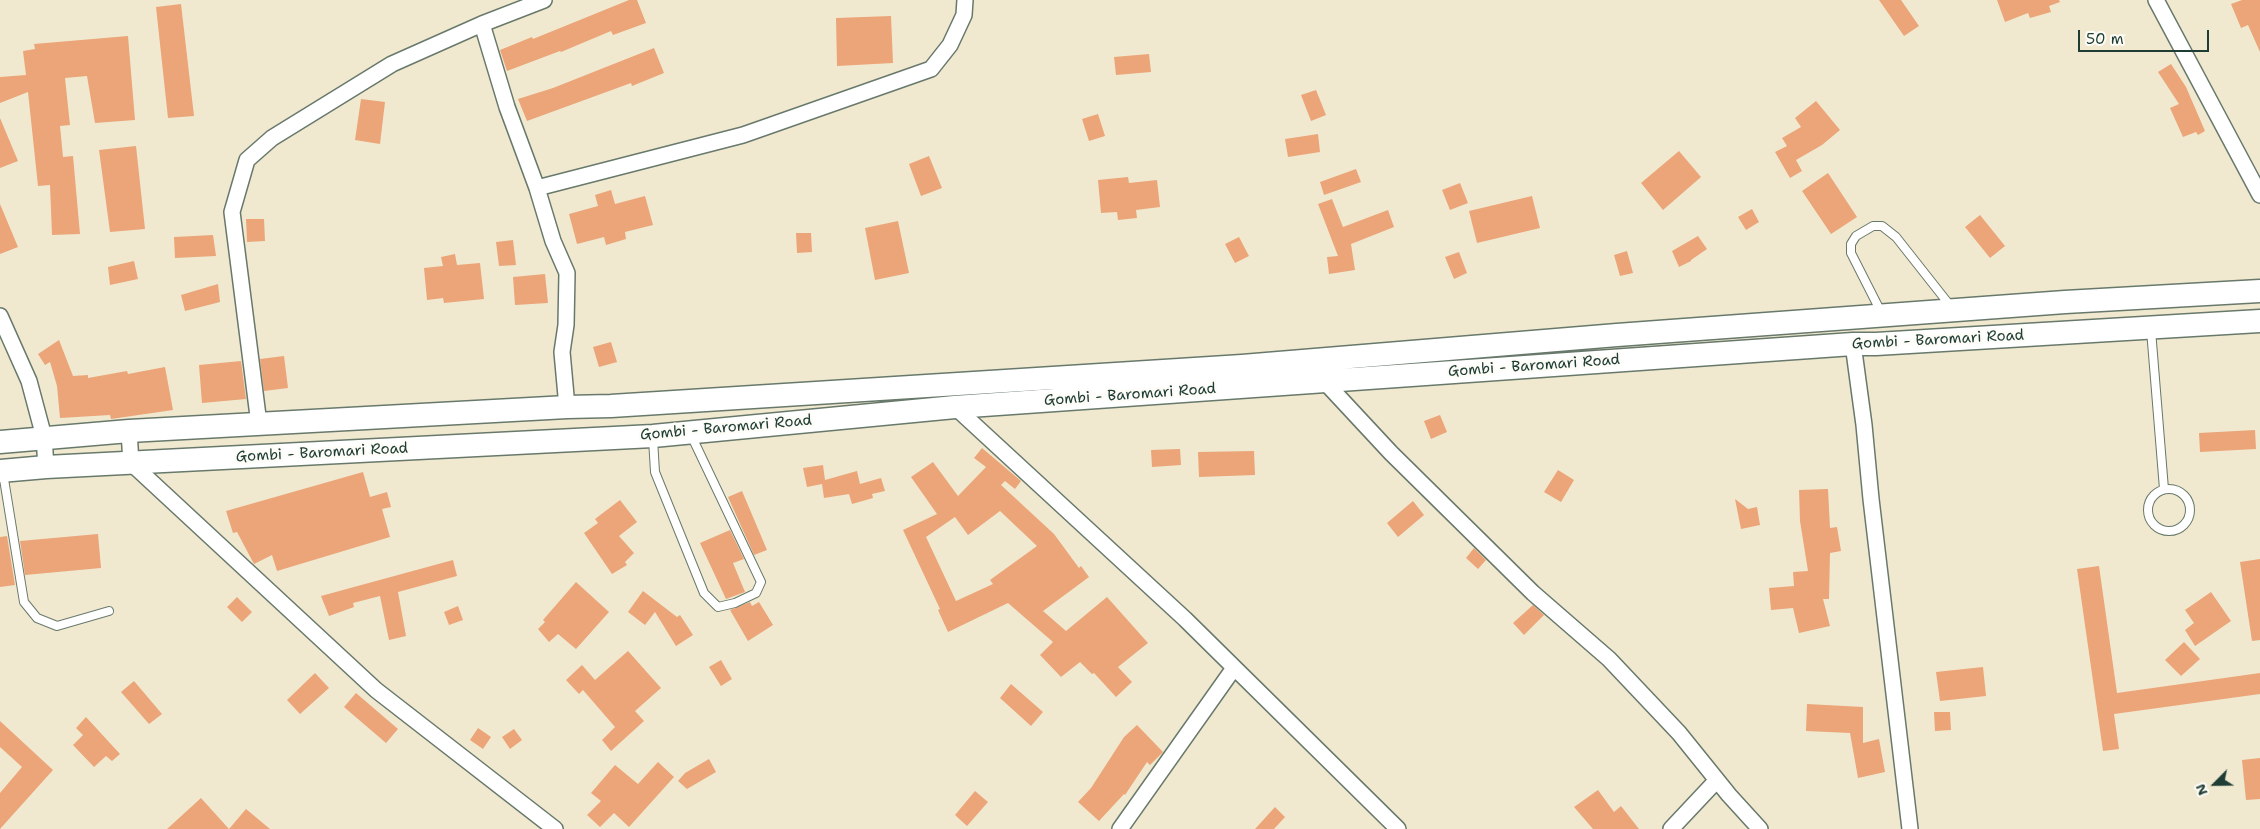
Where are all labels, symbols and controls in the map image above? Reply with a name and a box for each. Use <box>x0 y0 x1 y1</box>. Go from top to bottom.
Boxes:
scale bar <box>2080 20 2211 52</box>
text: 50 m <box>2086 29 2124 49</box>
street label: Gombi - Baromari Road <box>1851 326 2025 354</box>
street label: Gombi - Baromari Road <box>1447 351 1621 381</box>
street label: Gombi - Baromari Road <box>1043 380 1217 410</box>
street label: Gombi - Baromari Road <box>639 412 813 444</box>
street label: Gombi - Baromari Road <box>235 439 409 467</box>
north arrow <box>2190 759 2240 809</box>
text: N <box>2191 781 2212 798</box>

